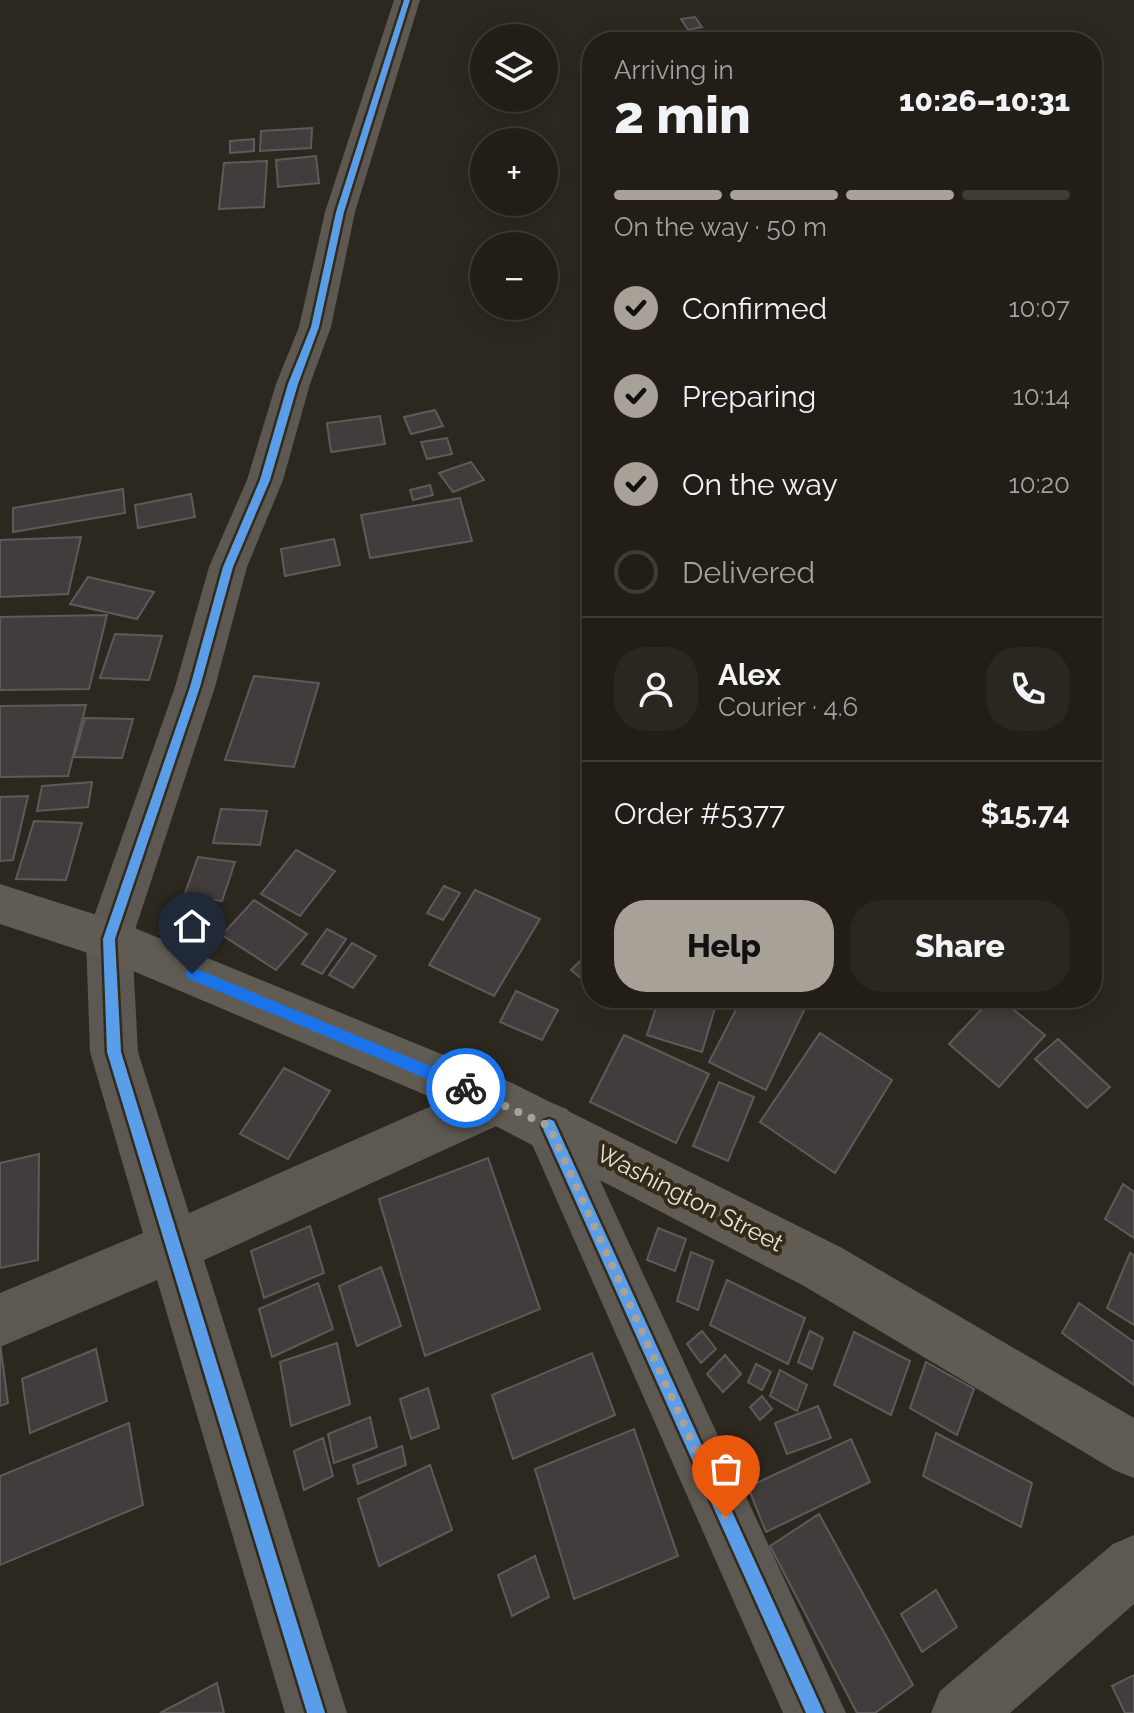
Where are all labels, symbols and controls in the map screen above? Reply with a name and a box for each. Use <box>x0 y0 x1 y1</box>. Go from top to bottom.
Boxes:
map controls <box>470 24 558 320</box>
button: layers <box>470 24 558 112</box>
text: Arriving in <box>614 55 734 85</box>
text: 10:26–10:31 <box>899 83 1070 118</box>
text: 2 min <box>614 84 751 145</box>
button: + <box>470 128 558 216</box>
text: On the way · 50 m <box>614 212 827 242</box>
button: − <box>470 232 558 320</box>
icon: check <box>614 286 658 330</box>
text: Confirmed <box>682 291 827 326</box>
text: 10:07 <box>1008 293 1070 323</box>
icon: check <box>614 374 658 418</box>
text: Preparing <box>682 379 816 414</box>
text: 10:14 <box>1013 381 1070 411</box>
icon: check <box>614 462 658 506</box>
text: On the way <box>682 467 838 502</box>
text: 10:20 <box>1009 469 1070 499</box>
text: Delivered <box>682 555 815 590</box>
button: person <box>614 647 698 731</box>
button: phone <box>986 647 1070 731</box>
text: Alex <box>718 657 781 692</box>
text: Courier · 4.6 <box>718 692 858 722</box>
text: Order #5377 <box>614 796 785 831</box>
text: $15.74 <box>981 796 1070 831</box>
pin <box>158 892 226 974</box>
button: Help <box>614 900 834 992</box>
button: Share <box>850 900 1070 992</box>
icon: home <box>170 904 214 948</box>
courier <box>426 1048 506 1128</box>
icon: bike <box>444 1066 488 1110</box>
street label: Washington Street <box>592 1138 788 1258</box>
pin <box>692 1435 760 1517</box>
icon: bag <box>704 1447 748 1491</box>

